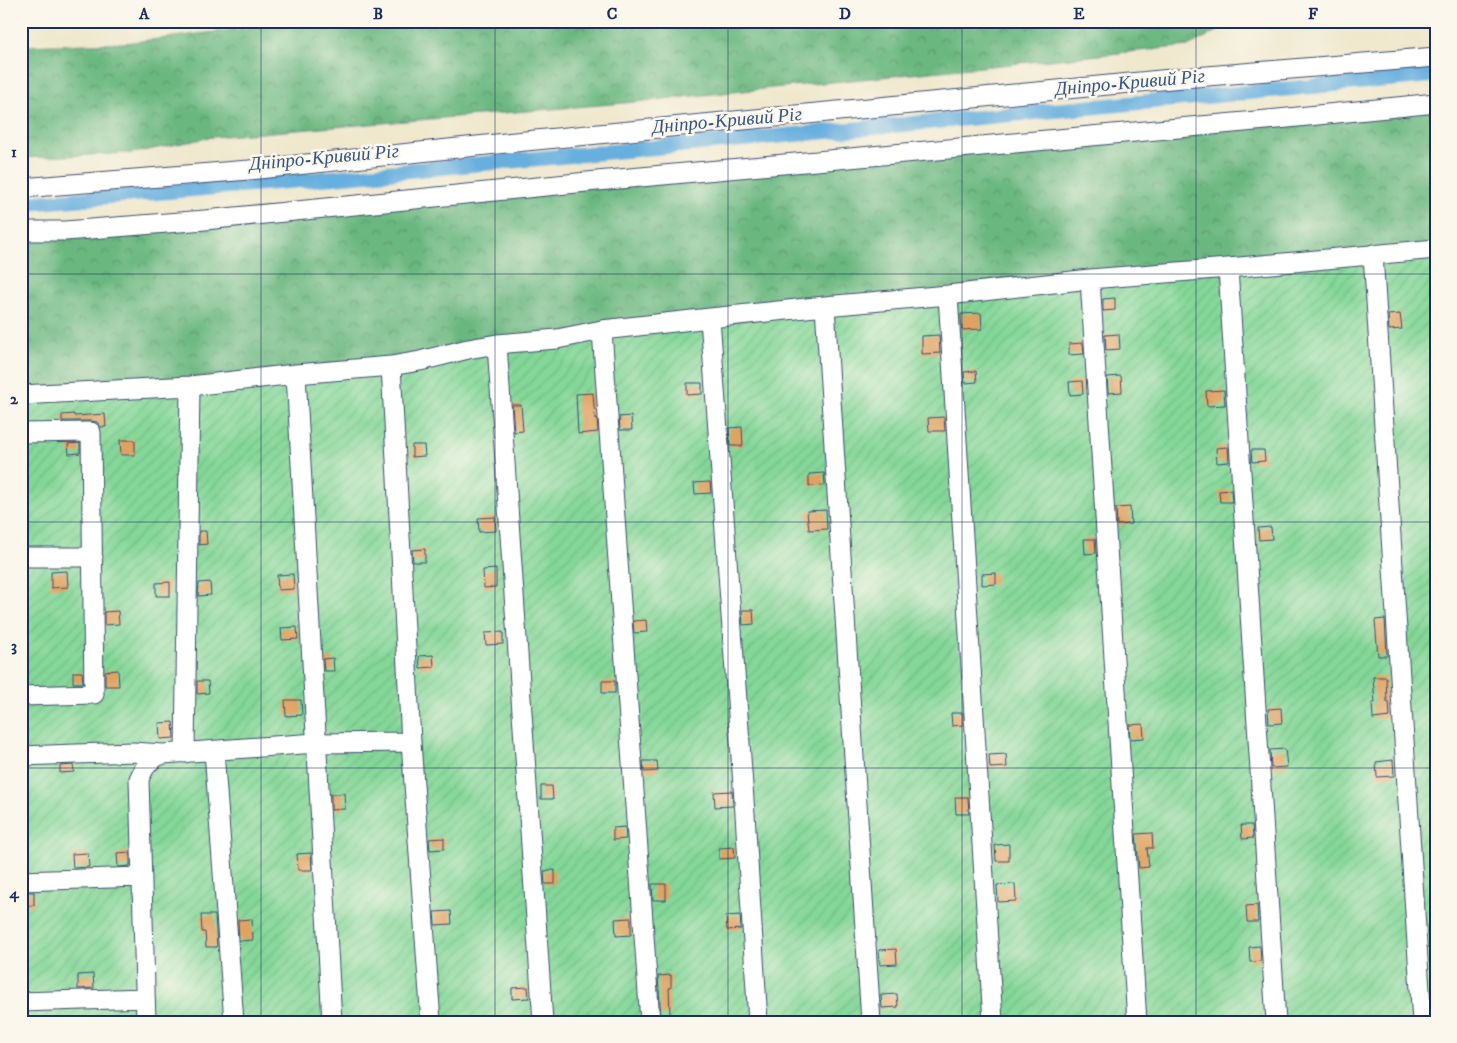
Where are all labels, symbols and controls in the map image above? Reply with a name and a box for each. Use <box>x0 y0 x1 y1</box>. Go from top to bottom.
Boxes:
text: A <box>138 4 150 24</box>
text: B <box>373 4 383 24</box>
text: C <box>607 4 617 24</box>
text: D <box>839 4 851 24</box>
text: E <box>1073 4 1085 24</box>
text: F <box>1308 4 1318 24</box>
water label: Дніпро-Кривий Ріг <box>1052 65 1206 101</box>
water label: Дніпро-Кривий Ріг <box>649 103 803 139</box>
water label: Дніпро-Кривий Ріг <box>246 140 400 176</box>
text: 1 <box>11 142 17 162</box>
text: 2 <box>10 389 19 409</box>
text: 3 <box>11 636 17 656</box>
text: 4 <box>8 883 19 903</box>

